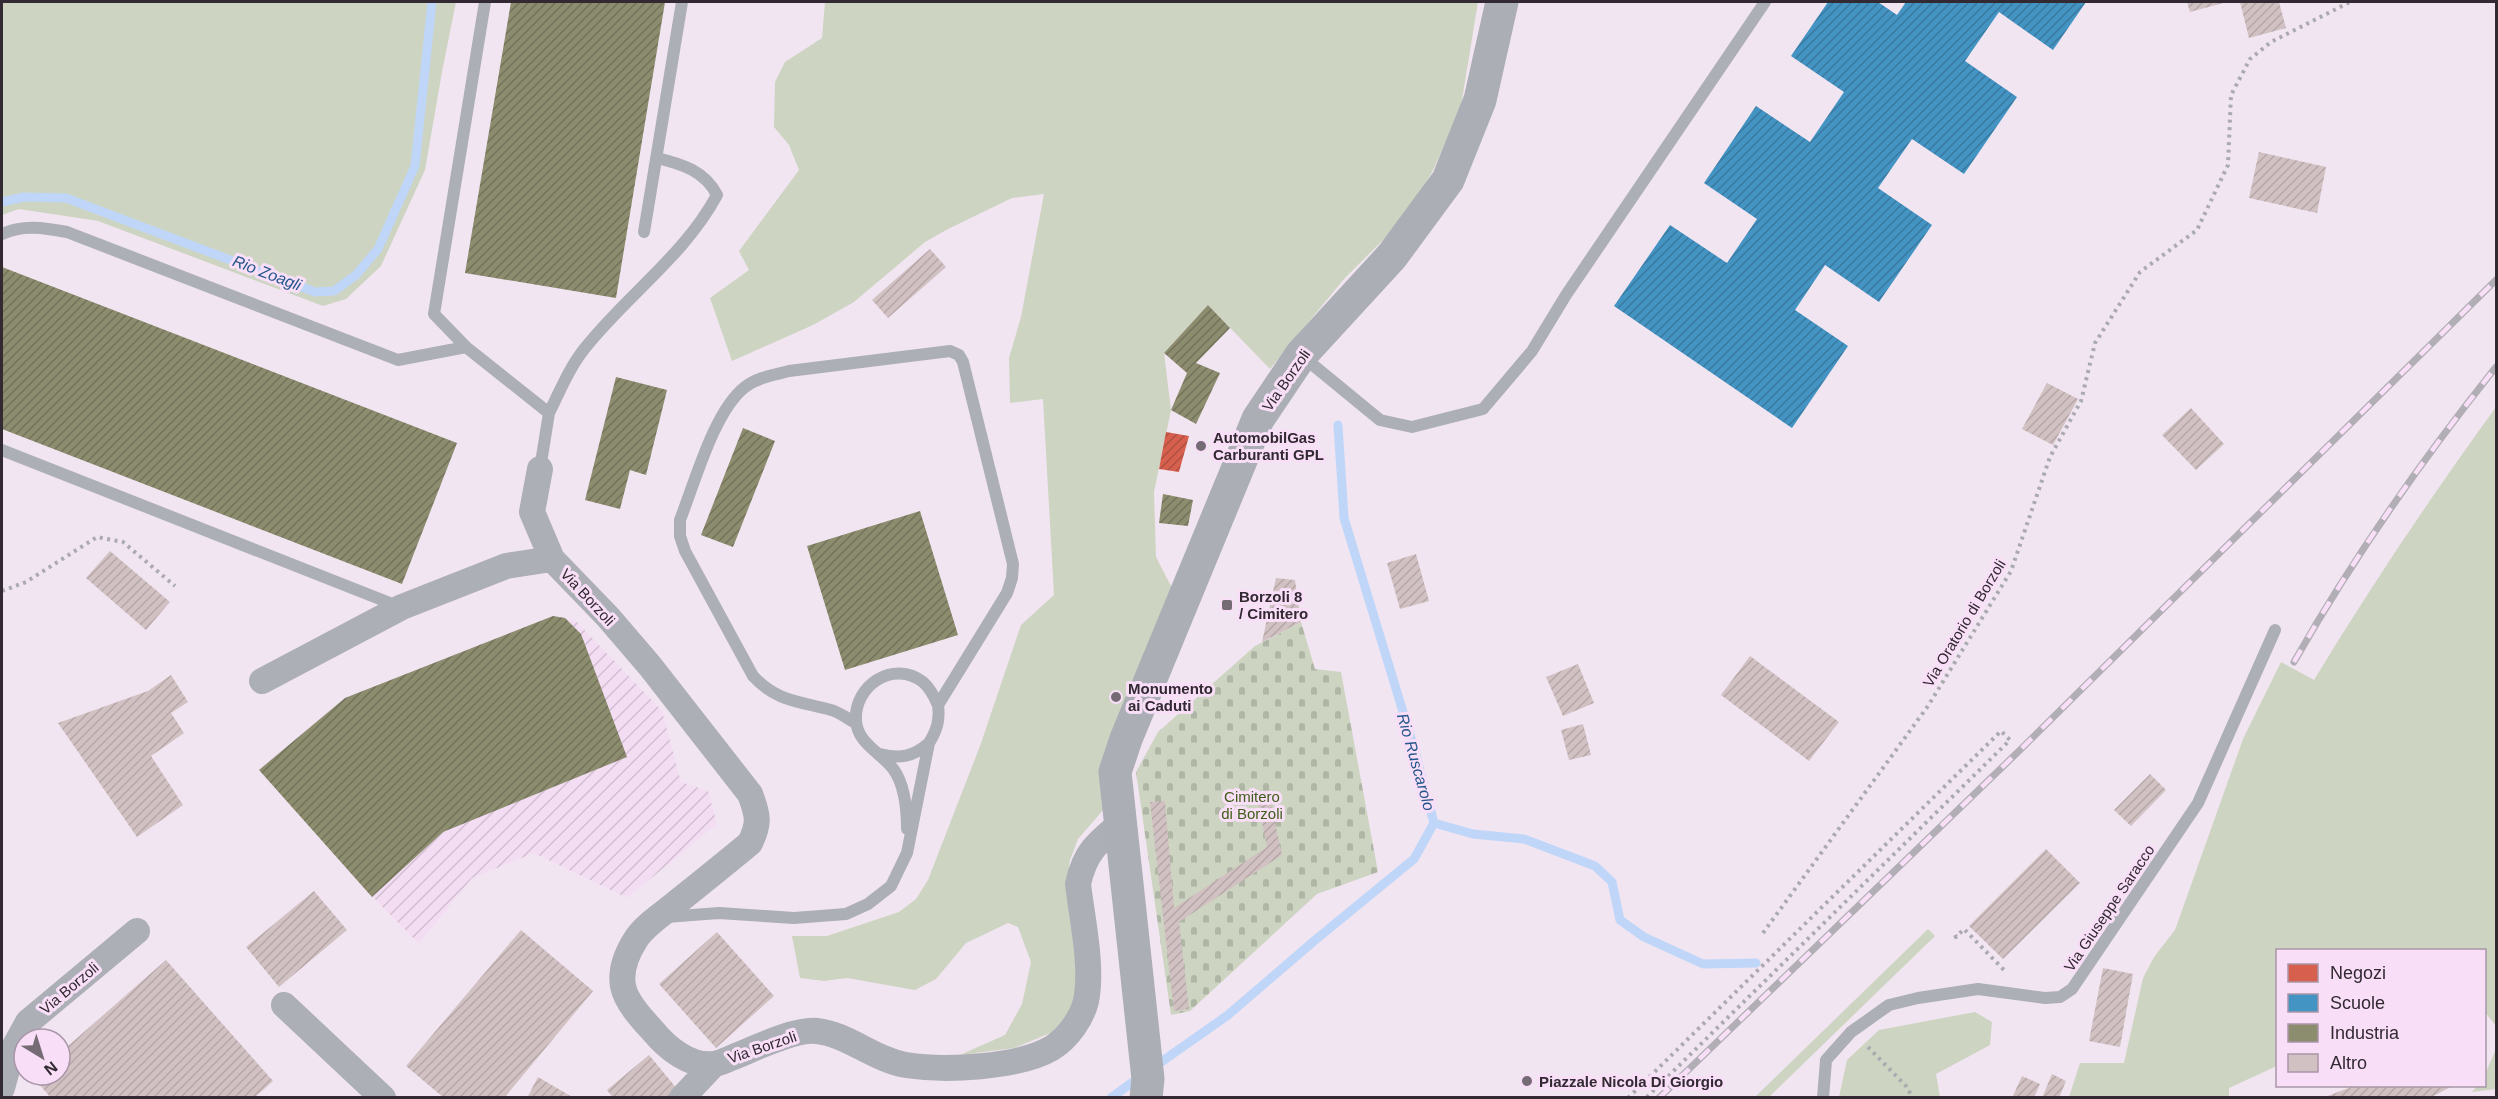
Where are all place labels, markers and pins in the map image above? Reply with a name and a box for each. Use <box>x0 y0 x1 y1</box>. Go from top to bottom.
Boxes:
place label: AutomobilGas Carburanti GPL <box>1213 429 1324 463</box>
marker: AutomobilGas Carburanti GPL <box>1194 439 1208 453</box>
place label: Borzoli 8 / Cimitero <box>1239 588 1308 622</box>
marker: Borzoli 8 / Cimitero <box>1220 598 1234 612</box>
place label: Monumento ai Caduti <box>1128 680 1213 714</box>
marker: Monumento ai Caduti <box>1109 690 1123 704</box>
place label: Piazzale Nicola Di Giorgio <box>1539 1073 1723 1090</box>
marker: Piazzale Nicola Di Giorgio <box>1520 1074 1534 1088</box>

